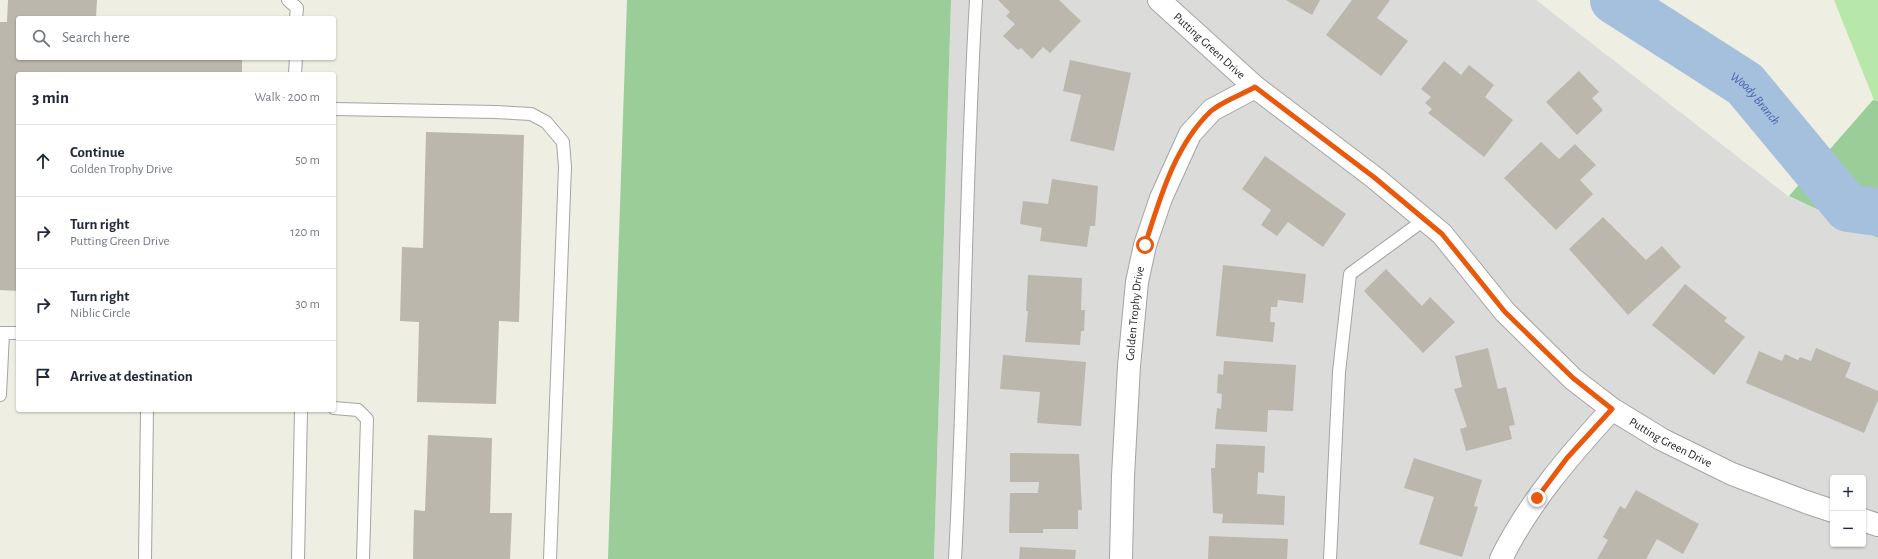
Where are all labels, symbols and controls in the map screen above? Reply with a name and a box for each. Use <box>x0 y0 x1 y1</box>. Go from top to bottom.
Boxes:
street label: Putting Green Drive <box>1171 10 1247 81</box>
search box <box>16 16 336 60</box>
icon: search <box>30 27 52 49</box>
text: Search here <box>62 30 130 45</box>
water label: Woody Branch <box>1728 70 1783 127</box>
text: 3 min <box>32 89 69 106</box>
text: Walk · 200 m <box>254 91 320 104</box>
text: Continue <box>70 145 125 160</box>
icon: ahead <box>32 150 54 172</box>
text: 50 m <box>295 154 320 167</box>
text: Golden Trophy Drive <box>70 163 173 176</box>
text: Turn right <box>70 217 129 232</box>
icon: right <box>32 222 54 244</box>
text: 120 m <box>290 226 320 239</box>
text: Putting Green Drive <box>70 235 169 248</box>
route start <box>1136 236 1154 254</box>
street label: Golden Trophy Drive <box>1124 265 1146 361</box>
text: Turn right <box>70 289 129 304</box>
icon: right <box>32 294 54 316</box>
text: 30 m <box>295 298 320 311</box>
text: Niblic Circle <box>70 307 131 320</box>
icon: arrive <box>32 366 54 388</box>
text: Arrive at destination <box>70 369 193 384</box>
street label: Putting Green Drive <box>1627 415 1714 469</box>
map controls <box>1830 475 1866 547</box>
button: + <box>1830 475 1866 511</box>
route end <box>1528 489 1546 507</box>
button: − <box>1830 511 1866 547</box>

